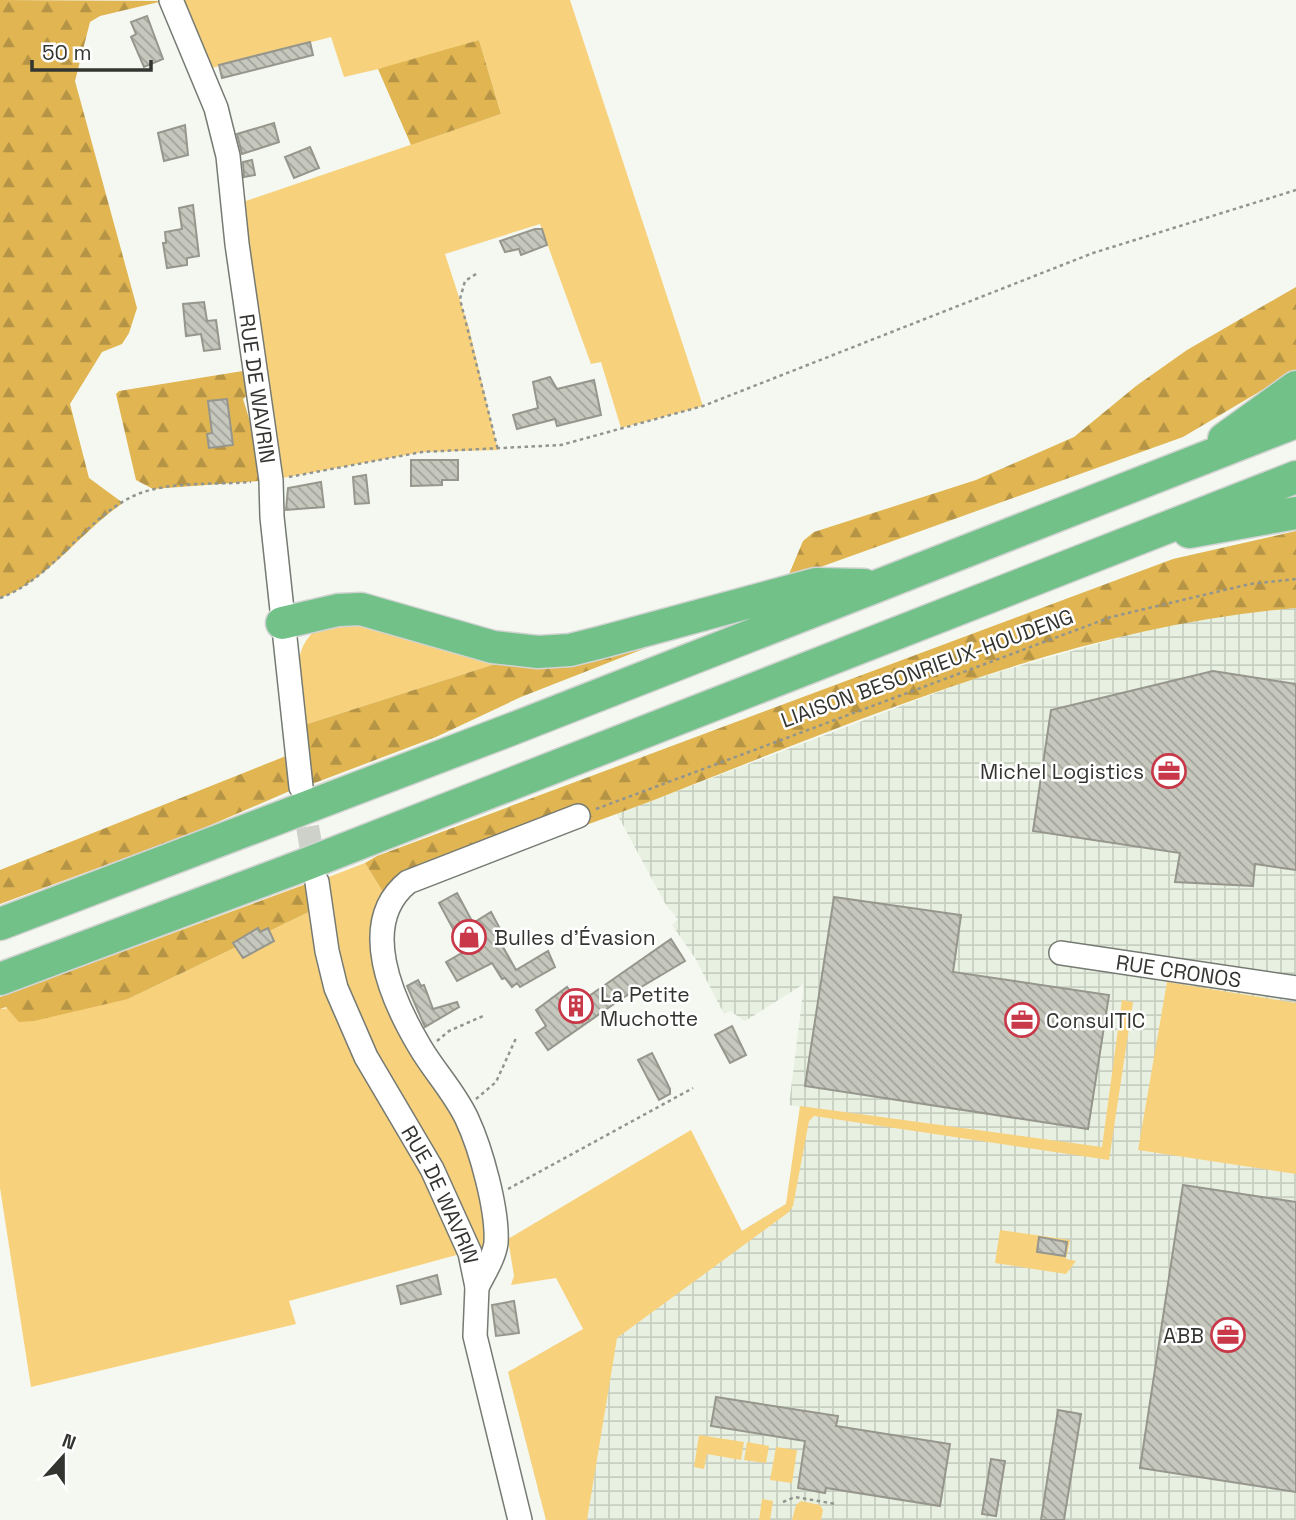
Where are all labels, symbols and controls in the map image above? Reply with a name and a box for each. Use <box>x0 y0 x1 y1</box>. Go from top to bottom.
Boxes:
scale bar <box>32 28 150 72</box>
text: 50 m <box>42 39 92 66</box>
street label: RUE DE WAVRIN <box>234 312 282 465</box>
street label: LIAISON BESONRIEUX-HOUDENG <box>777 602 1077 734</box>
office icon: Michel Logistics <box>1150 752 1188 790</box>
place label: Michel Logistics <box>980 758 1144 785</box>
shop icon: Bulles d'Évasion <box>450 918 488 956</box>
place label: Bulles d'Évasion <box>494 924 656 951</box>
street label: RUE CRONOS <box>1114 948 1243 993</box>
place label: La Petite Muchotte <box>600 981 698 1032</box>
building icon: La Petite Muchotte <box>557 987 595 1025</box>
office icon: ConsulTIC <box>1003 1001 1041 1039</box>
place label: ConsulTIC <box>1046 1007 1145 1034</box>
street label: RUE DE WAVRIN <box>396 1120 485 1266</box>
office icon: ABB <box>1209 1316 1247 1354</box>
place label: ABB <box>1163 1322 1204 1349</box>
north arrow <box>28 1422 98 1492</box>
text: N <box>58 1428 79 1456</box>

